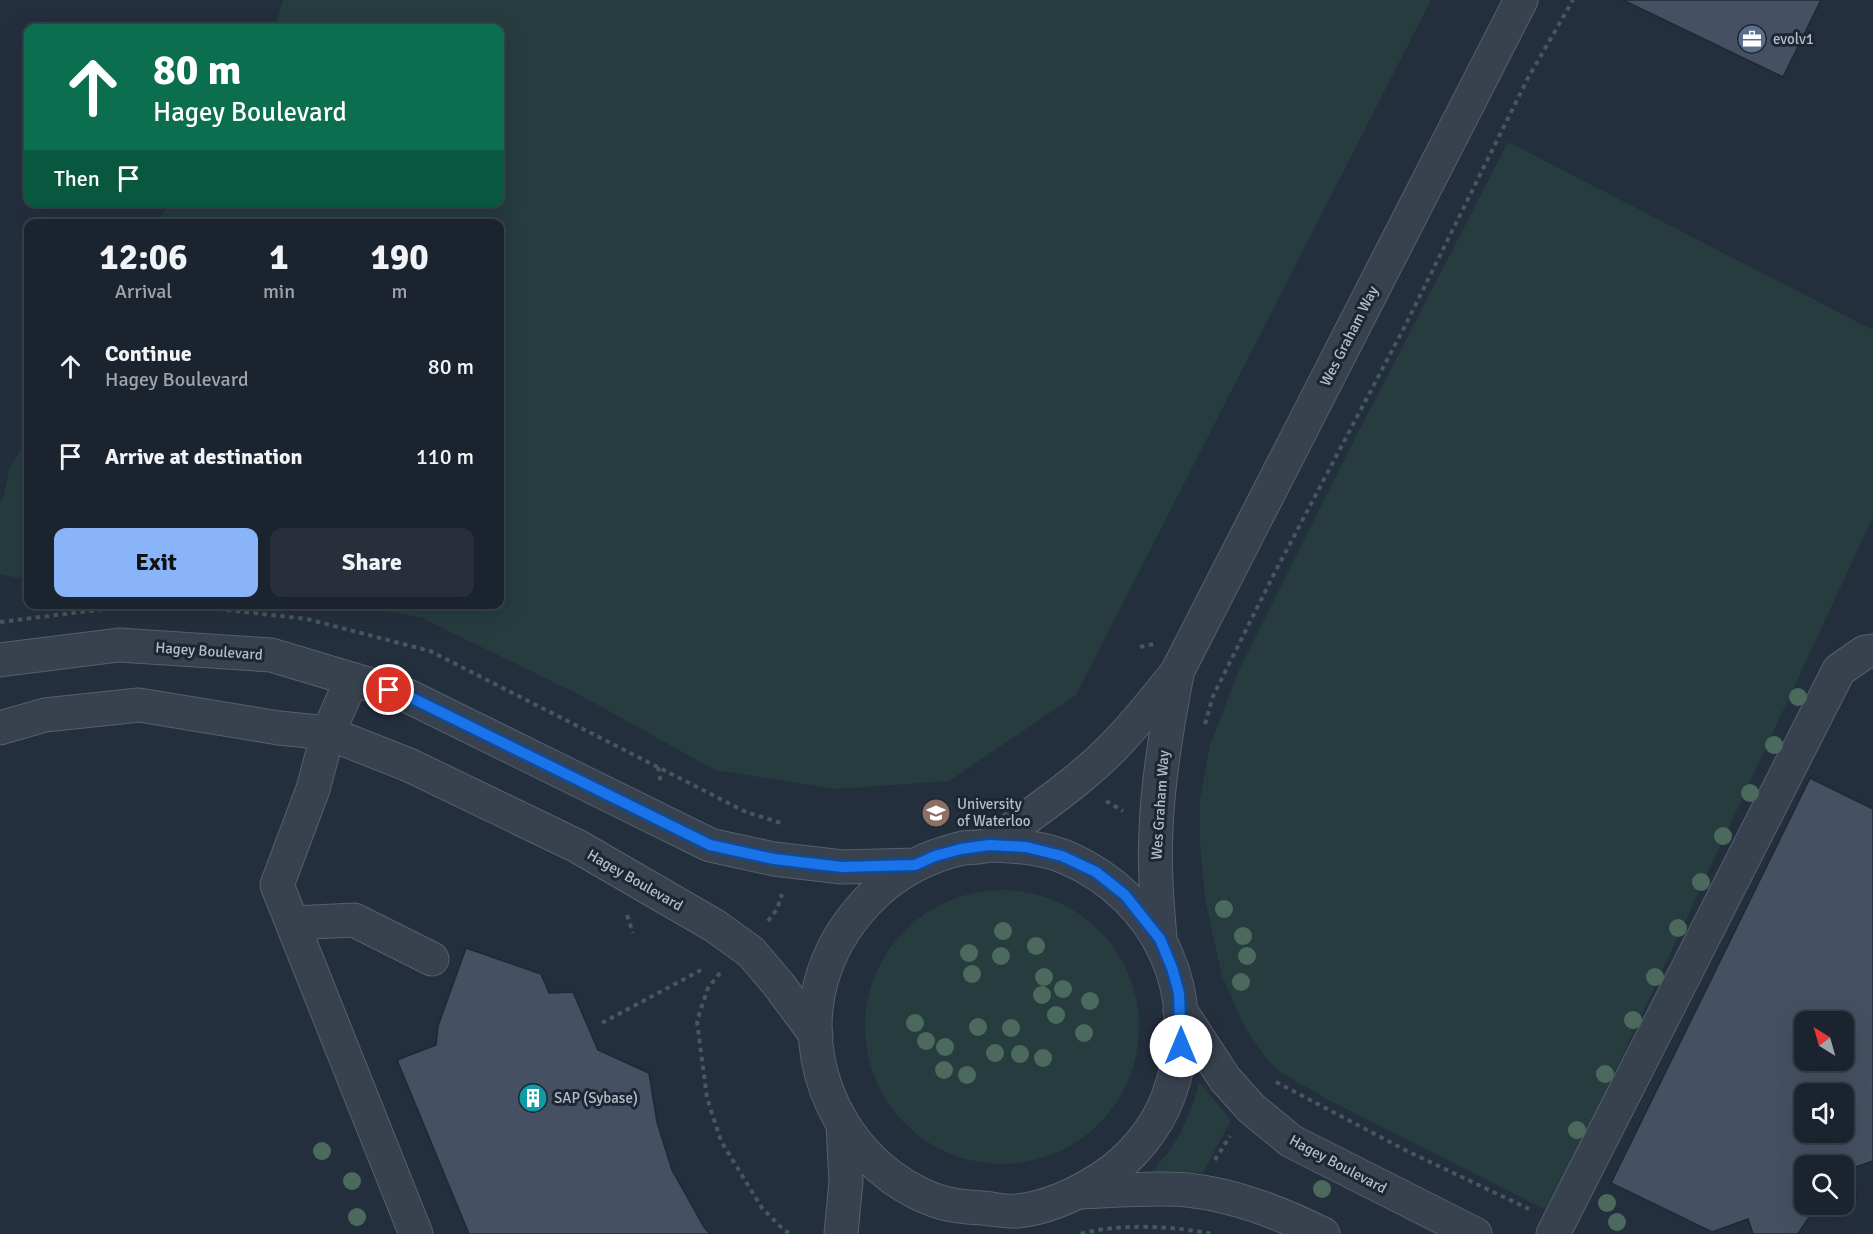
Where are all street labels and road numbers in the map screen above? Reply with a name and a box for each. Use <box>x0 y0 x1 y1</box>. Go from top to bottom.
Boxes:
street label: Wes Graham Way <box>1316 283 1382 389</box>
street label: Hagey Boulevard <box>155 638 263 664</box>
street label: Wes Graham Way <box>1147 750 1173 860</box>
street label: Hagey Boulevard <box>584 845 686 915</box>
street label: Hagey Boulevard <box>1286 1131 1390 1197</box>

